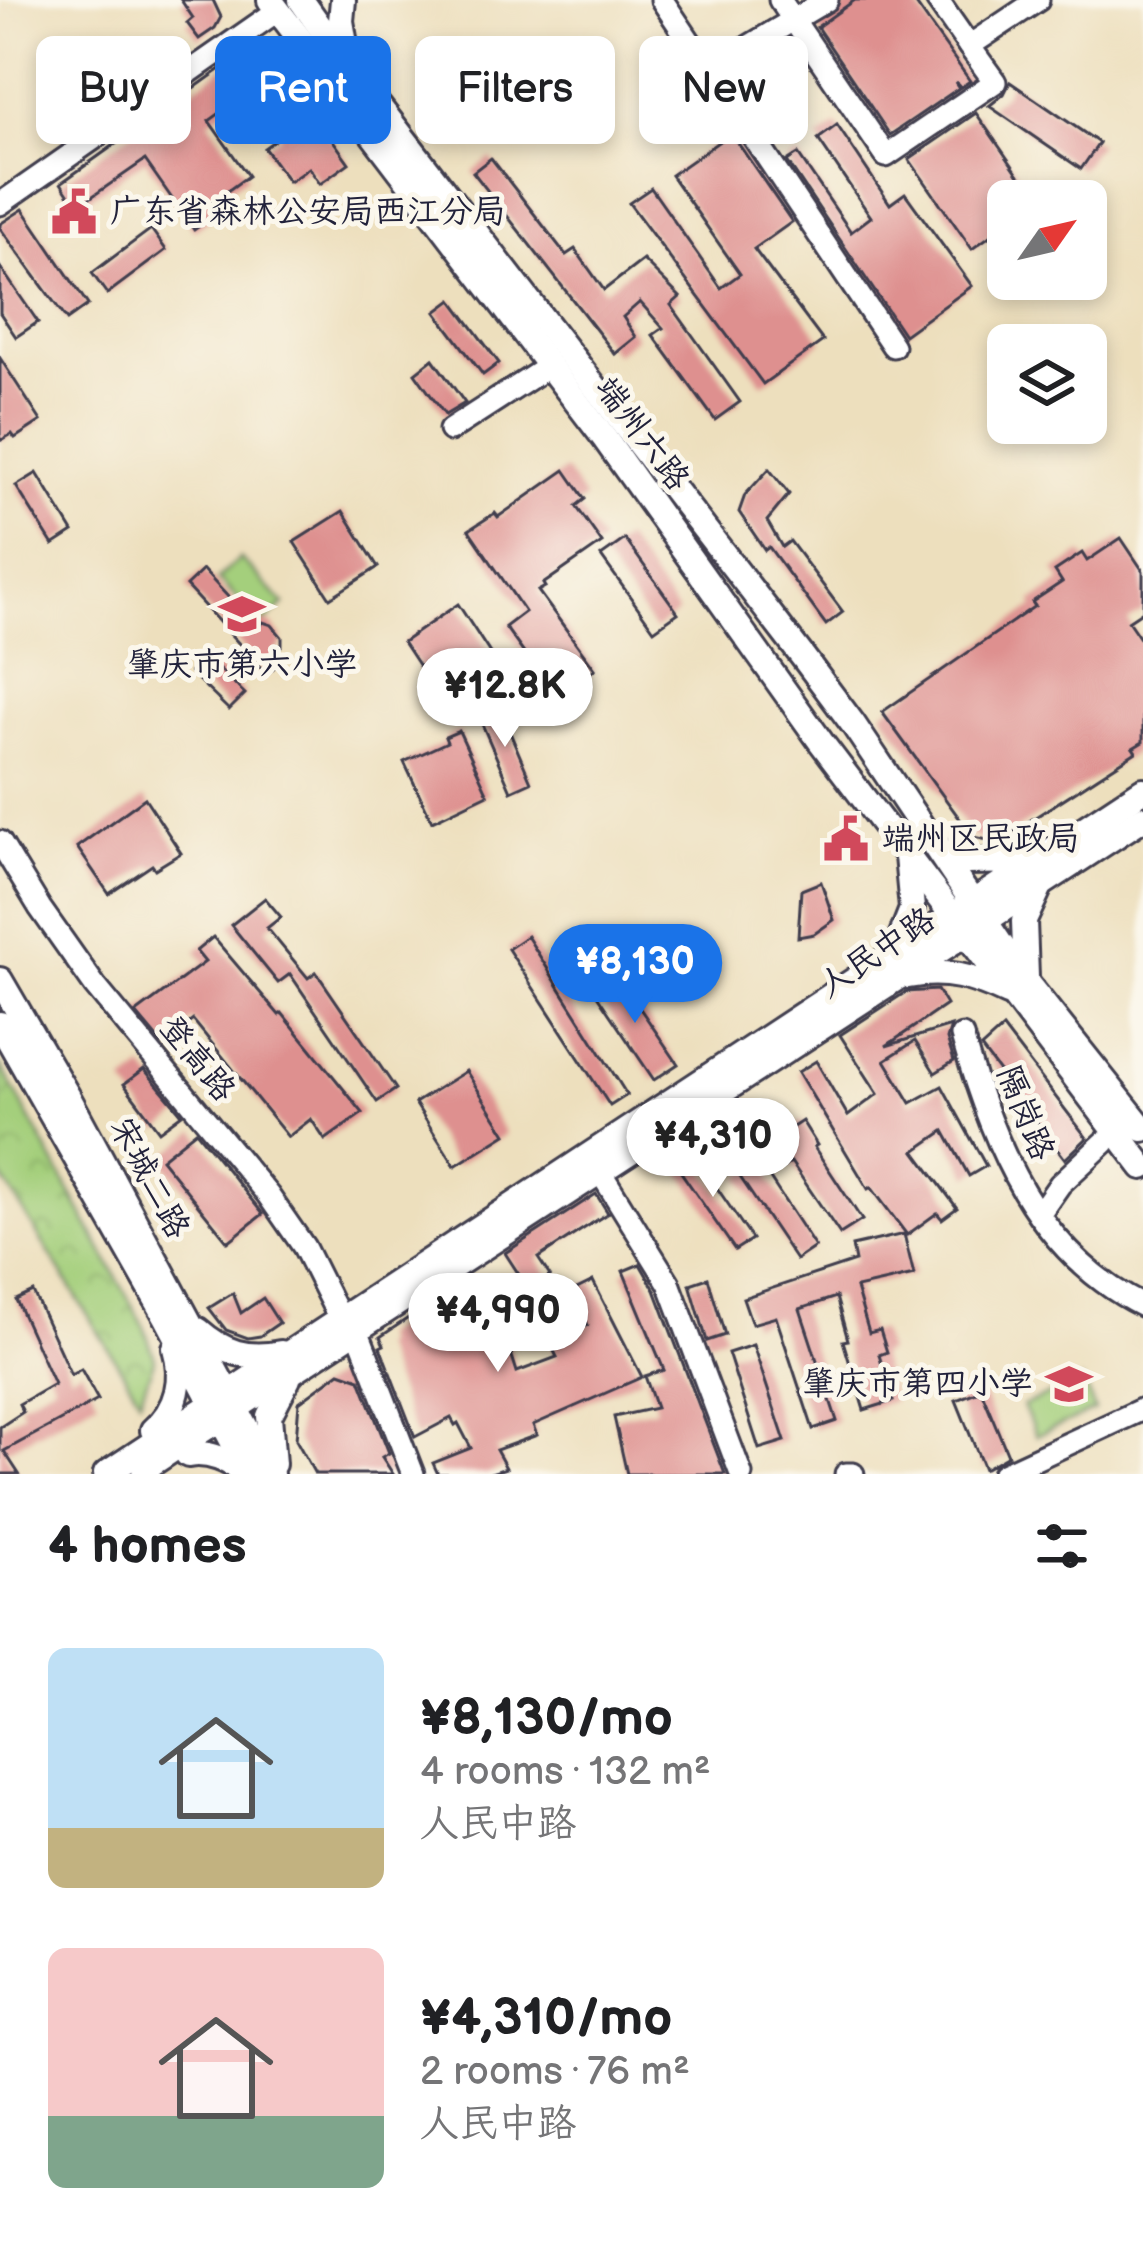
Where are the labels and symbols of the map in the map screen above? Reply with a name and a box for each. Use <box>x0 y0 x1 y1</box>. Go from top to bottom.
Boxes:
north arrow <box>987 180 1107 300</box>
public building icon: 广东省森林公安局西江分局 <box>49 187 99 237</box>
place label: 广东省森林公安局西江分局 <box>110 192 506 232</box>
street label: 端州六路 <box>586 369 698 499</box>
school or university icon: 肇庆市第六小学 <box>217 589 267 639</box>
place label: 肇庆市第六小学 <box>127 645 358 685</box>
pin: ¥12.8K <box>407 648 603 750</box>
public building icon: 端州区民政局 <box>821 814 871 864</box>
place label: 端州区民政局 <box>882 819 1080 859</box>
street label: 人民中路 <box>811 900 943 1006</box>
pin: ¥8,130 <box>537 924 733 1026</box>
street label: 登高路 <box>150 1008 244 1110</box>
street label: 隔岗路 <box>988 1060 1062 1166</box>
pin: ¥4,310 <box>615 1098 811 1200</box>
street label: 宋城二路 <box>100 1110 198 1246</box>
pin: ¥4,990 <box>400 1273 596 1375</box>
school or university icon: 肇庆市第四小学 <box>1044 1359 1094 1409</box>
place label: 肇庆市第四小学 <box>802 1364 1033 1404</box>

